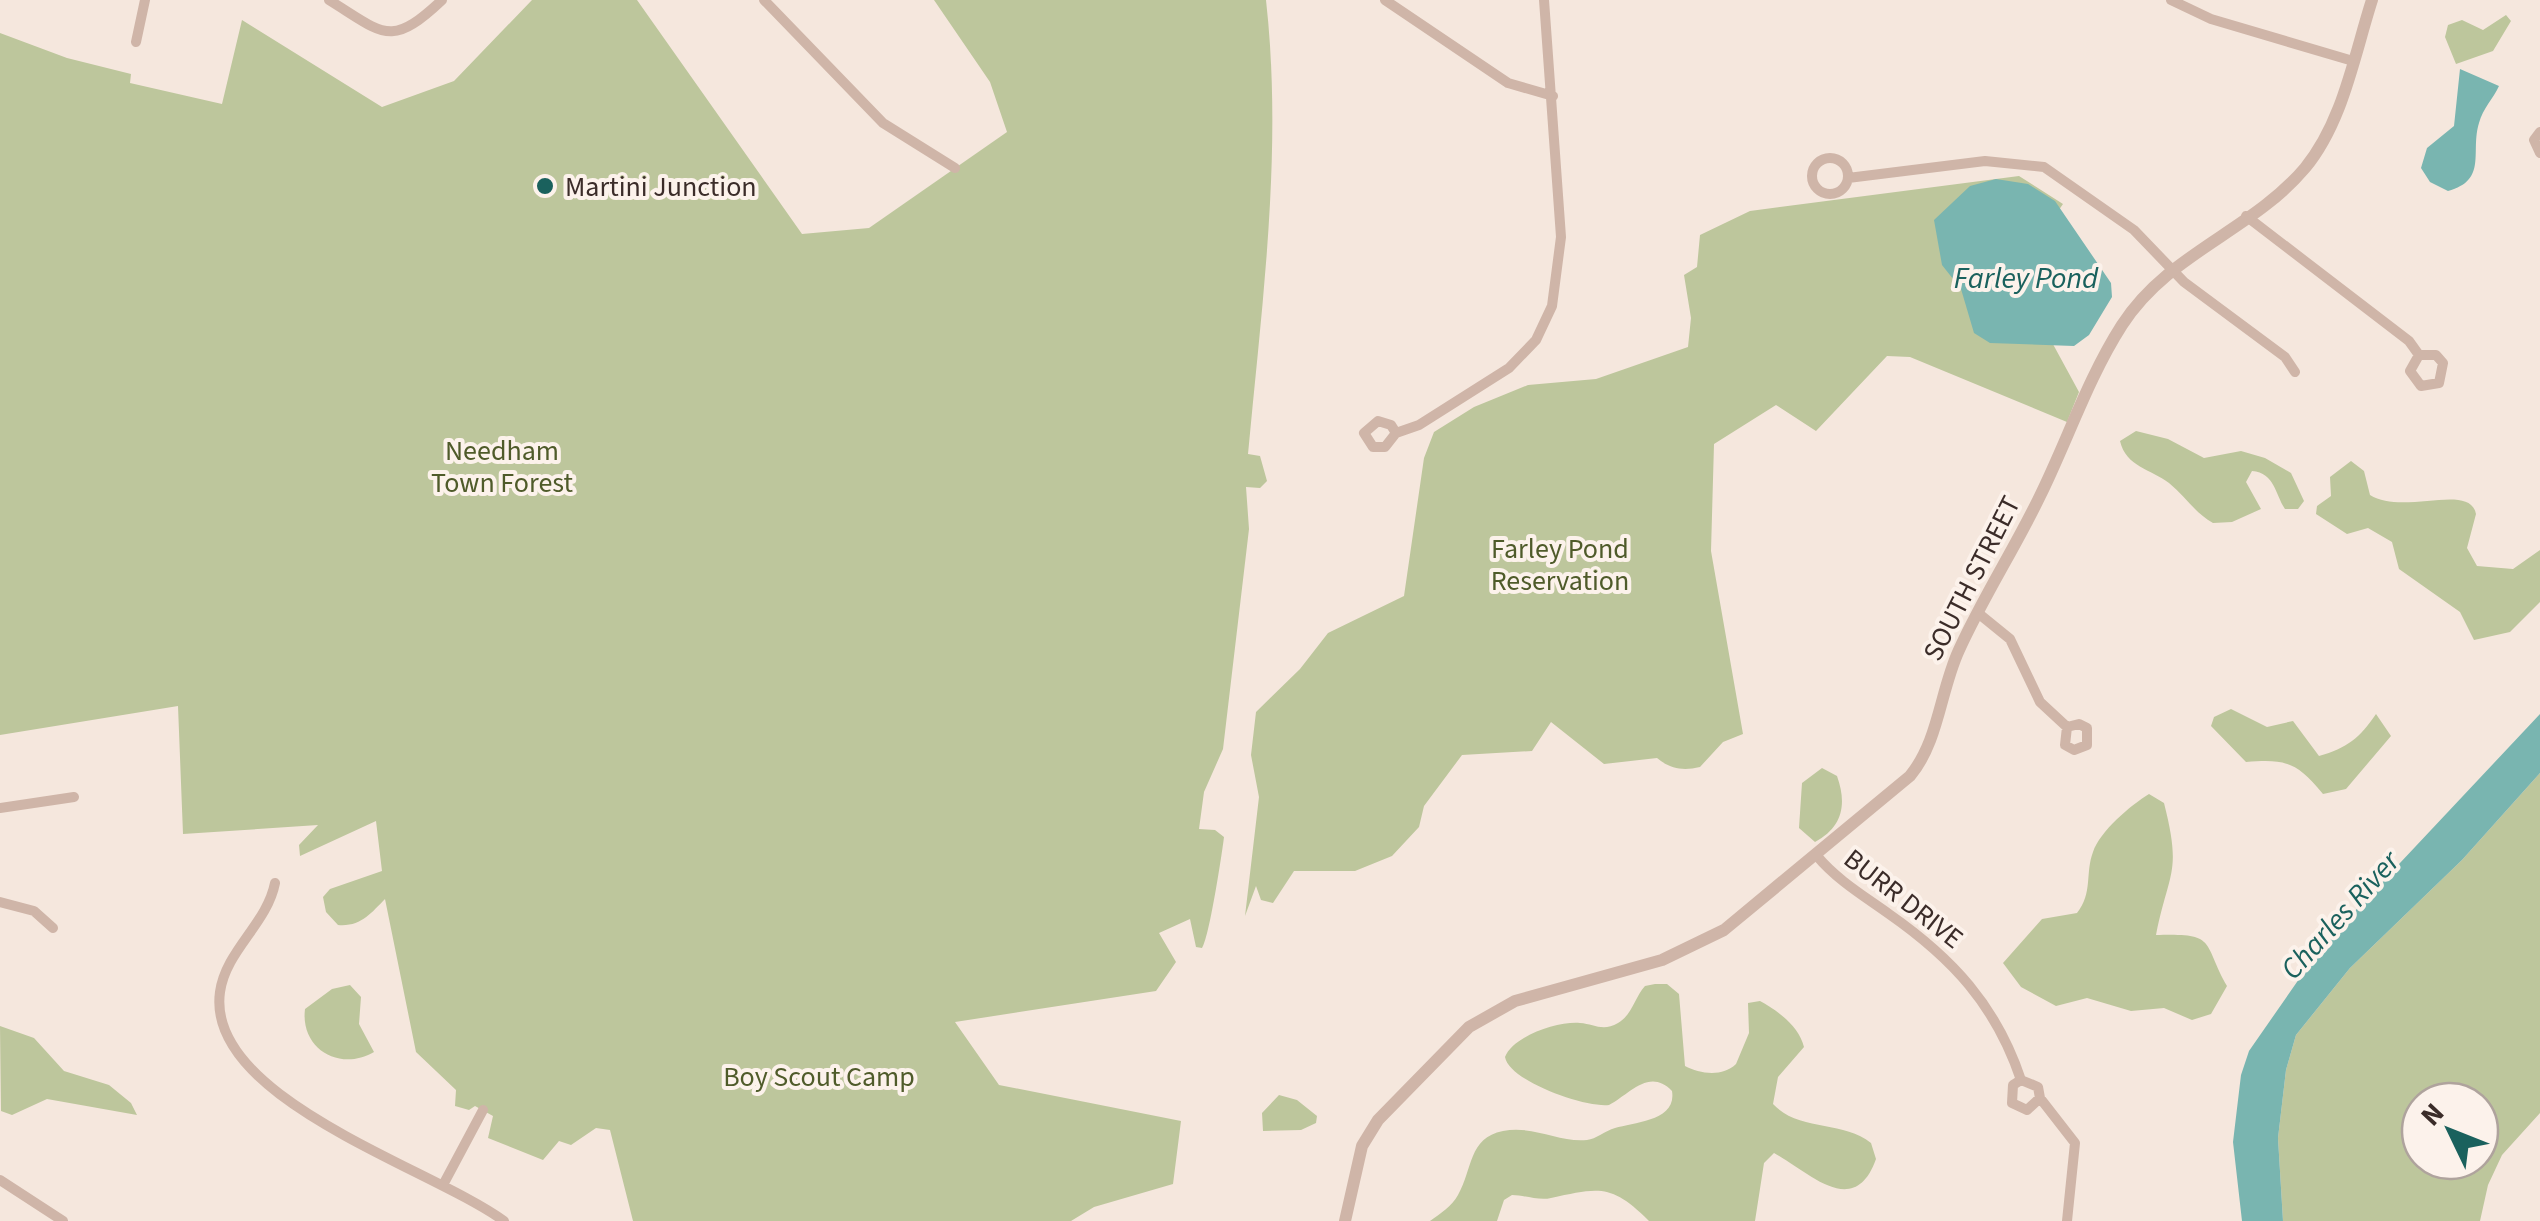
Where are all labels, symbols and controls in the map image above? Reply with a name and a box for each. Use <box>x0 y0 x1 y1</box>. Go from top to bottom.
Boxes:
place label: Martini Junction <box>565 167 757 207</box>
marker: Martini Junction <box>534 175 556 197</box>
water label: Farley Pond <box>1954 257 2099 300</box>
park label: Needham Town Forest <box>431 431 573 503</box>
street label: SOUTH STREET <box>1913 489 2031 668</box>
park label: Farley Pond Reservation <box>1491 529 1629 601</box>
street label: BURR DRIVE <box>1835 839 1972 958</box>
water label: Charles River <box>2271 840 2411 989</box>
park label: Boy Scout Camp <box>723 1057 915 1097</box>
north arrow <box>2400 1081 2500 1181</box>
text: N <box>2411 1094 2453 1135</box>

